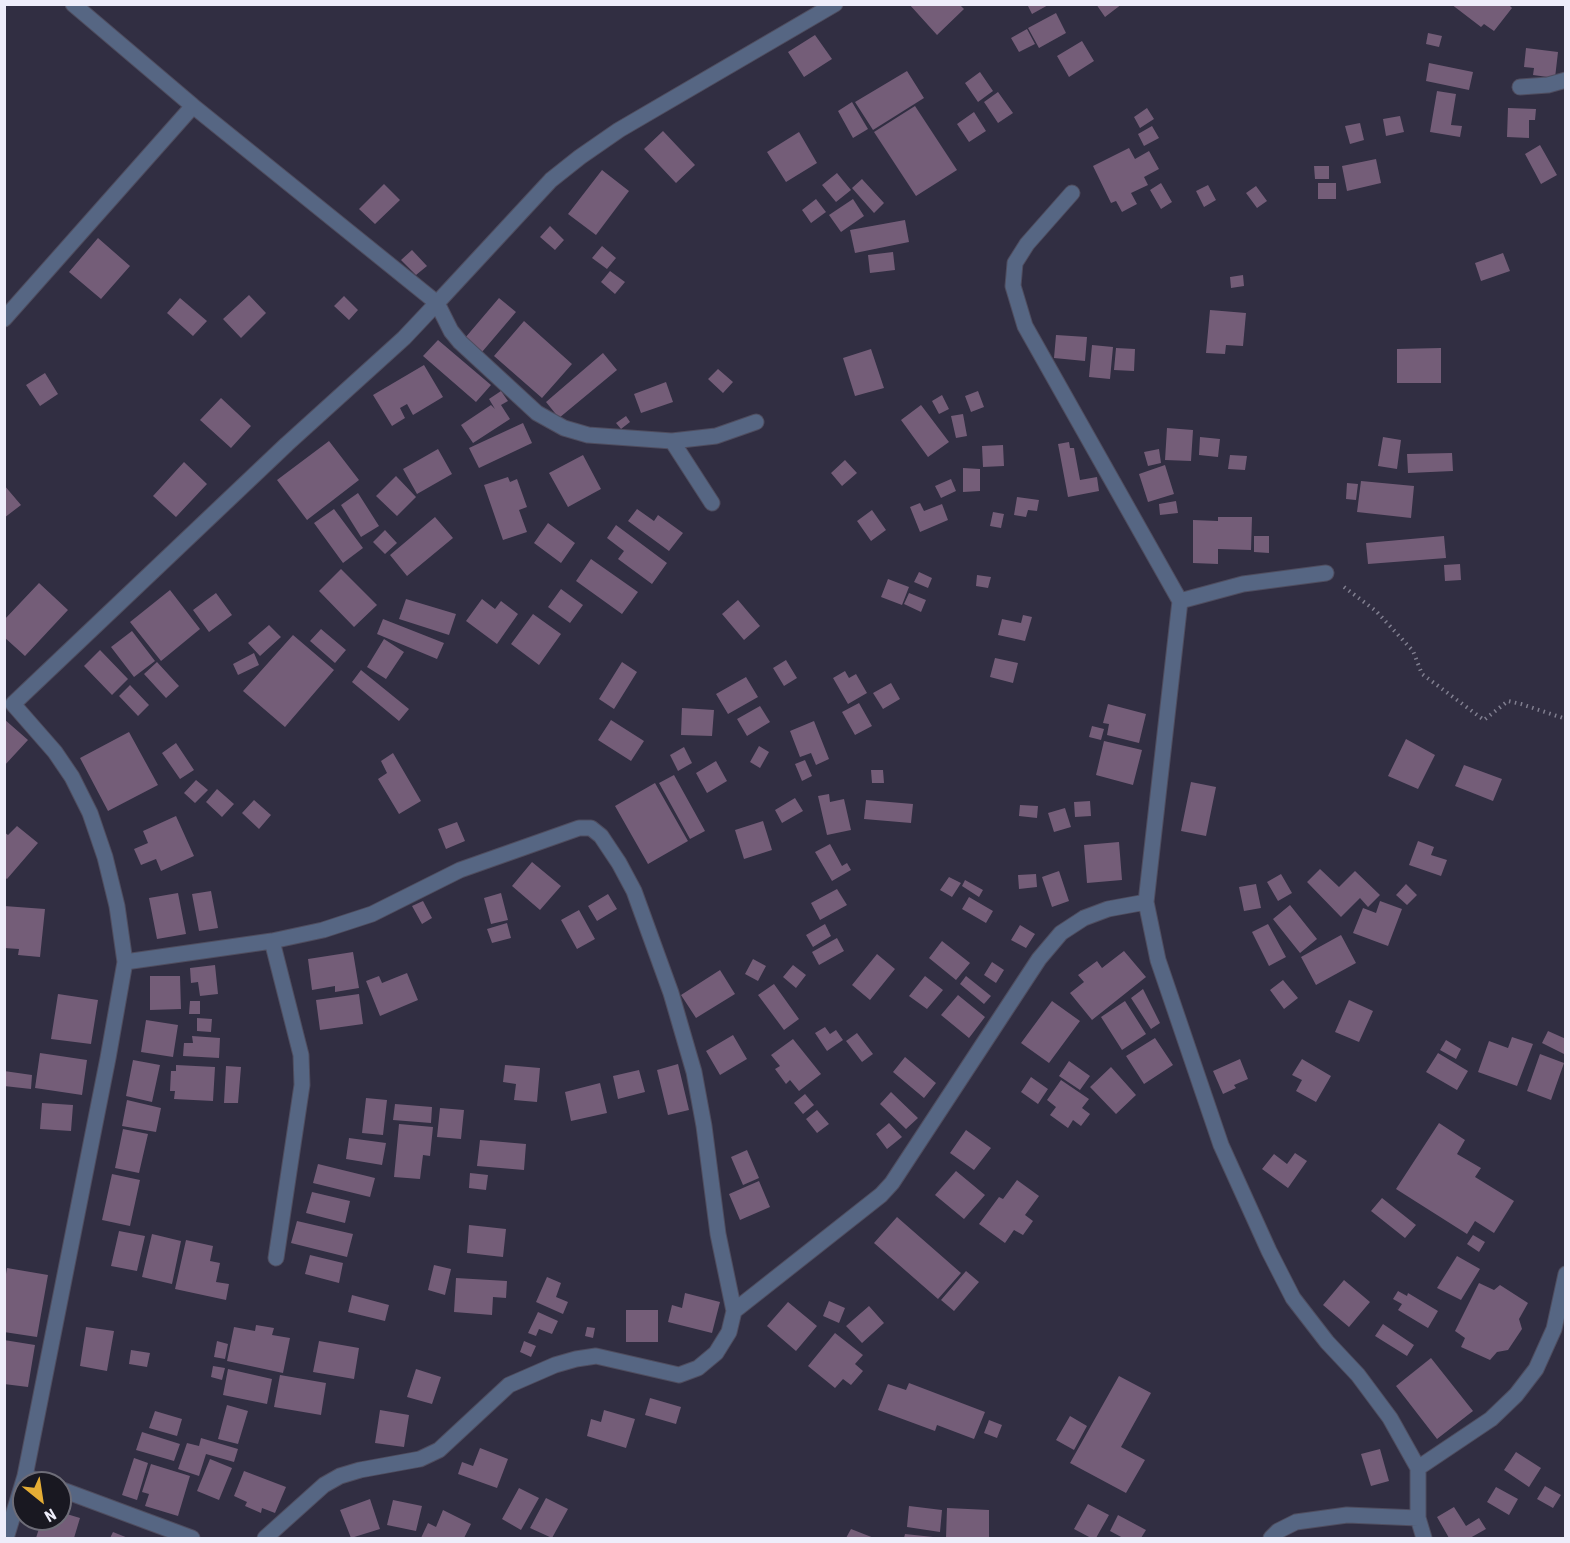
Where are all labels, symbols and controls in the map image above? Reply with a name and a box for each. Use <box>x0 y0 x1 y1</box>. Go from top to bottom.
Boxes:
north arrow <box>12 1471 72 1531</box>
text: N <box>41 1505 59 1526</box>

